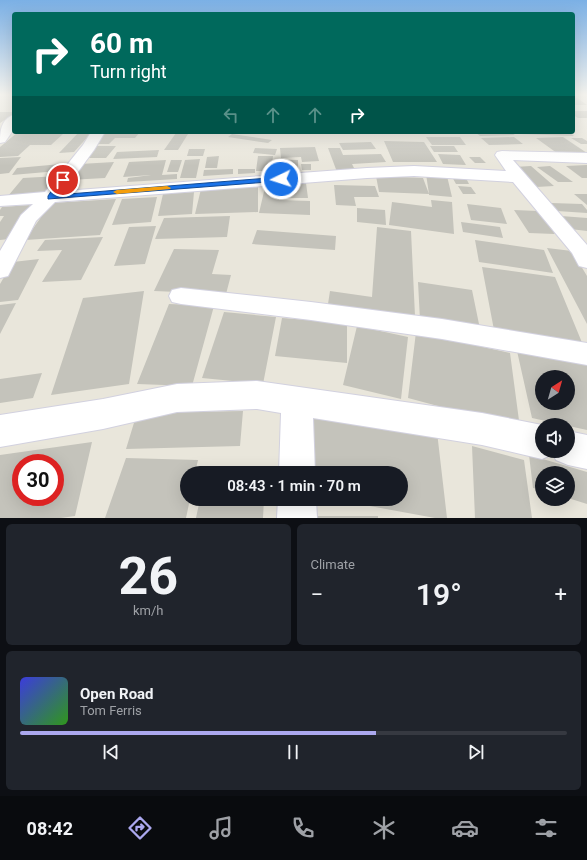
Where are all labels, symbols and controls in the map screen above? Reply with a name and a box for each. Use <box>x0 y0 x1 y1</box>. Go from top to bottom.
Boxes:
text: 60 m <box>90 27 153 60</box>
icon: right <box>24 28 76 80</box>
text: Turn right <box>90 61 167 82</box>
icon: left <box>220 104 242 126</box>
icon: ahead <box>262 104 284 126</box>
icon: ahead <box>304 104 326 126</box>
icon: right <box>346 104 368 126</box>
position arrow <box>260 158 302 200</box>
pin <box>46 163 80 197</box>
icon: arrive <box>52 169 74 191</box>
north arrow <box>535 370 575 410</box>
map controls <box>535 370 575 506</box>
button: sound <box>535 418 575 458</box>
speed limit sign: 30 <box>12 454 64 506</box>
button: layers <box>535 466 575 506</box>
text: 08:43 · 1 min · 70 m <box>227 477 361 495</box>
text: 26 <box>118 546 178 607</box>
text: Climate <box>311 557 355 572</box>
text: 19° <box>416 577 462 612</box>
text: − <box>311 582 323 607</box>
text: + <box>555 582 567 607</box>
text: km/h <box>133 603 164 618</box>
text: Open Road <box>80 685 154 703</box>
text: Tom Ferris <box>80 703 142 718</box>
icon: previous <box>100 741 122 763</box>
icon: pause <box>282 741 304 763</box>
icon: next <box>465 741 487 763</box>
icon: directions <box>126 814 154 842</box>
icon: music <box>207 814 235 842</box>
icon: phone <box>289 814 317 842</box>
icon: climate <box>370 814 398 842</box>
icon: car <box>451 814 479 842</box>
icon: filters <box>532 814 560 842</box>
text: 08:42 <box>27 818 73 839</box>

